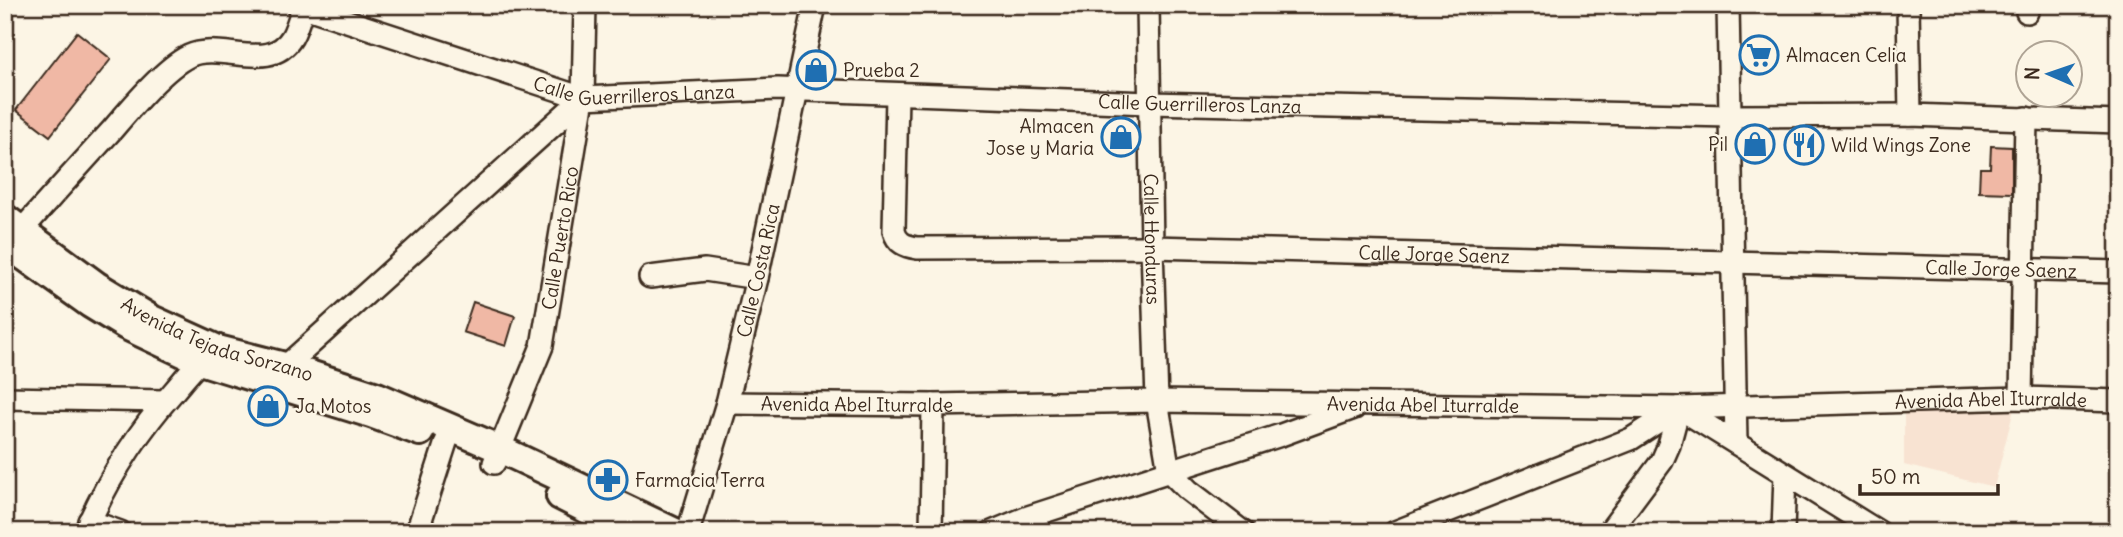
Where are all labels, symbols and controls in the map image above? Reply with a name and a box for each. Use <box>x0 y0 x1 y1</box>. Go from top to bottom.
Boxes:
supermarket icon: Almacen Celia <box>1738 34 1780 76</box>
north arrow <box>2014 38 2084 108</box>
place label: Almacen Celia <box>1786 43 1907 67</box>
shop icon: Prueba 2 <box>795 49 837 91</box>
place label: Prueba 2 <box>843 58 920 82</box>
text: N <box>2020 66 2044 80</box>
street label: Calle Guerrilleros Lanza <box>530 71 735 110</box>
street label: Calle Guerrilleros Lanza <box>1098 89 1302 118</box>
place label: Almacen Jose y Maria <box>986 114 1094 160</box>
shop icon: Almacen Jose y Maria <box>1100 116 1142 158</box>
shop icon: Pil <box>1734 123 1776 165</box>
restaurant icon: Wild Wings Zone <box>1783 124 1825 166</box>
place label: Pil <box>1708 132 1728 156</box>
place label: Wild Wings Zone <box>1831 133 1971 157</box>
street label: Calle Puerto Rico <box>536 164 584 312</box>
street label: Calle Honduras <box>1139 173 1166 305</box>
street label: Calle Costa Rica <box>731 201 785 340</box>
street label: Calle Jorge Saenz <box>1358 240 1510 268</box>
street label: Calle Jorge Saenz <box>1925 255 2077 283</box>
street label: Avenida Tejada Sorzano <box>117 291 316 386</box>
shop icon: Ja Motos <box>247 385 289 427</box>
street label: Avenida Abel Iturralde <box>1894 386 2087 414</box>
street label: Avenida Abel Iturralde <box>761 391 953 417</box>
street label: Avenida Abel Iturralde <box>1327 391 1519 418</box>
place label: Ja Motos <box>295 394 372 418</box>
scale bar <box>1860 453 1999 497</box>
pharmacy icon: Farmacia Terra <box>587 459 629 501</box>
text: 50 m <box>1871 463 1920 490</box>
place label: Farmacia Terra <box>635 468 765 492</box>

